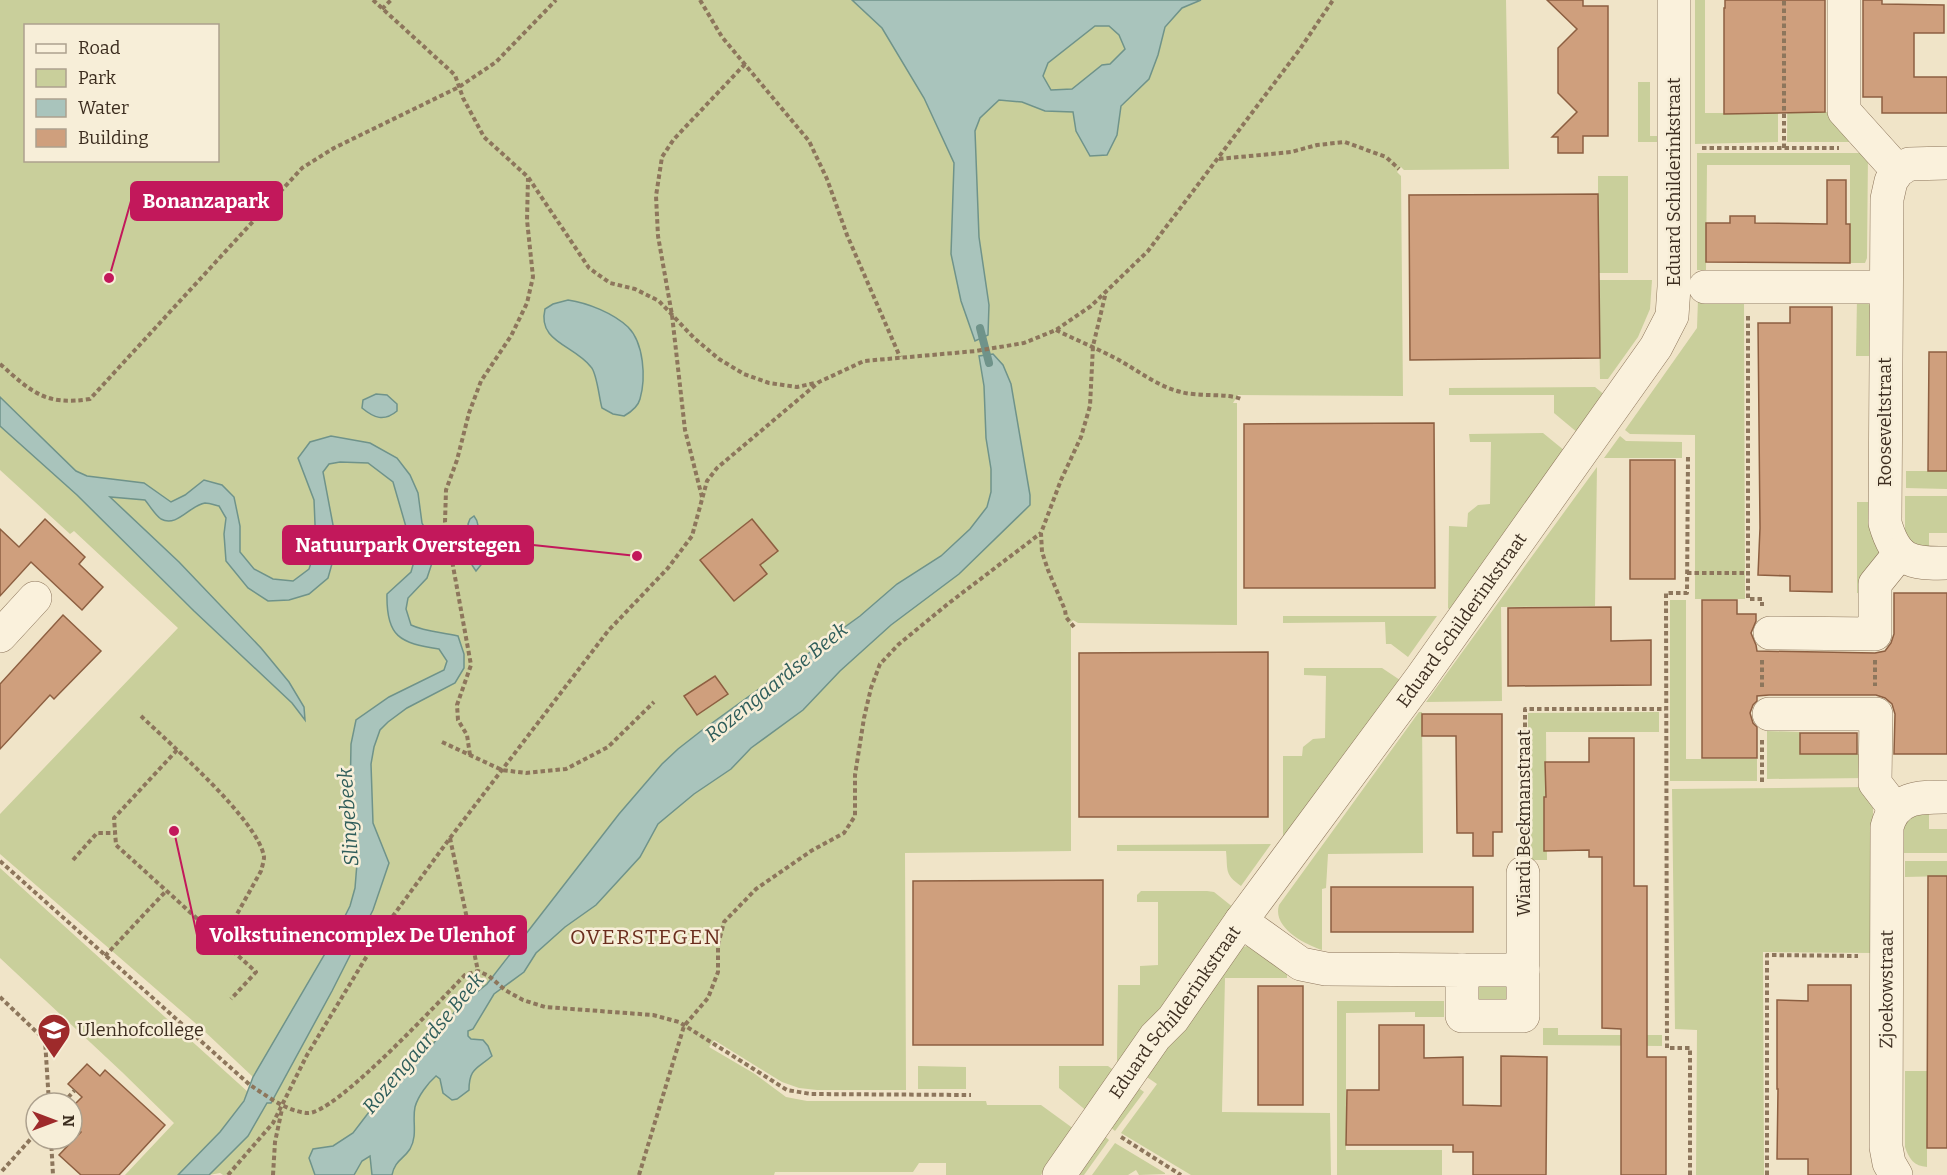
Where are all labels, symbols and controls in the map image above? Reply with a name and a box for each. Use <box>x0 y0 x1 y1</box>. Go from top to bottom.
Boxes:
legend <box>24 24 219 162</box>
text: Road <box>78 37 121 59</box>
text: Park <box>78 67 117 89</box>
street label: Eduard Schilderinkstraat <box>1663 77 1685 286</box>
text: Water <box>78 97 129 119</box>
text: Building <box>78 127 149 149</box>
callout: Bonanzapark <box>131 182 282 220</box>
text: Bonanzapark <box>143 189 270 213</box>
street label: Rooseveltstraat <box>1874 357 1896 487</box>
callout: Natuurpark Overstegen <box>283 526 533 564</box>
street label: Eduard Schilderinkstraat <box>1392 528 1532 712</box>
text: Natuurpark Overstegen <box>295 533 521 557</box>
water label: Rozengaardse Beek <box>700 617 852 747</box>
street label: Wiardi Beckmanstraat <box>1513 729 1535 916</box>
water label: Slingebeek <box>333 767 363 867</box>
callout: Volkstuinencomplex De Ulenhof <box>197 916 526 954</box>
street label: Eduard Schilderinkstraat <box>1104 921 1246 1103</box>
text: Volkstuinencomplex De Ulenhof <box>209 923 516 947</box>
district label: OVERSTEGEN <box>570 924 722 950</box>
street label: Zjoekowstraat <box>1875 929 1898 1048</box>
water label: Rozengaardse Beek <box>357 968 489 1118</box>
school or university icon: Ulenhofcollege <box>36 1012 72 1059</box>
place label: Ulenhofcollege <box>77 1019 204 1041</box>
north arrow <box>24 1091 84 1151</box>
text: N <box>59 1115 78 1127</box>

